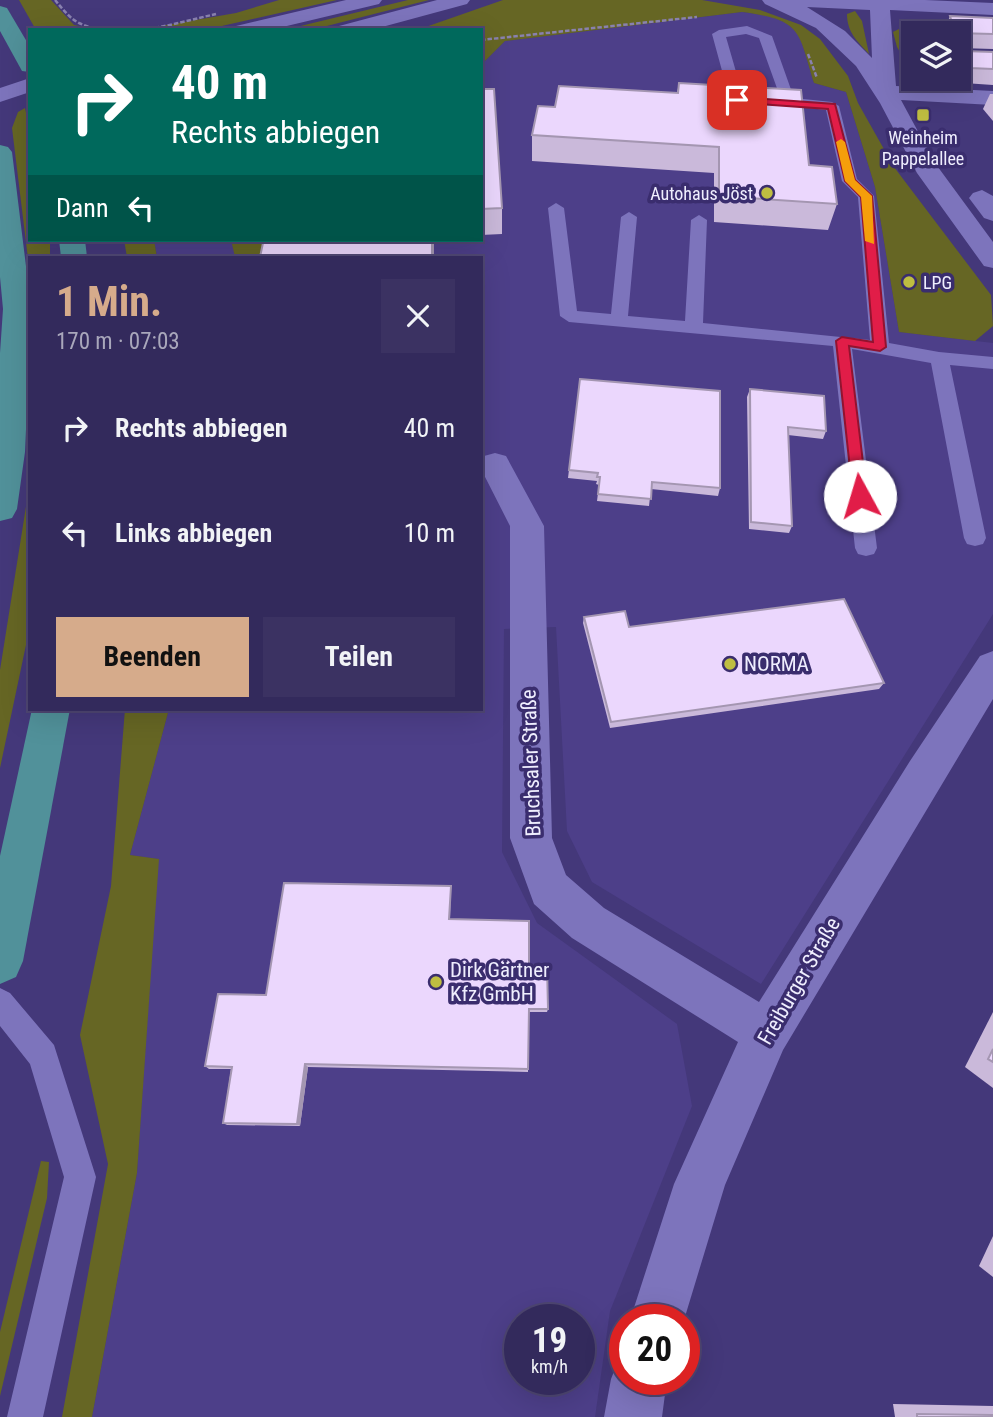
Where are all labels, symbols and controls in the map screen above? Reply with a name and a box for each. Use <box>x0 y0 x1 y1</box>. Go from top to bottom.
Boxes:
map controls <box>901 21 971 91</box>
button: layers <box>901 21 971 91</box>
text: 40 m <box>171 54 268 111</box>
icon: right <box>56 56 147 147</box>
pin <box>707 70 767 130</box>
icon: arrive <box>718 81 756 119</box>
marker: Weinheim Pappelallee <box>915 107 931 123</box>
text: Rechts abbiegen <box>171 113 380 151</box>
place label: Weinheim Pappelallee <box>882 127 964 169</box>
place label: Autohaus Jöst <box>650 183 753 204</box>
marker: Autohaus Jöst <box>759 185 775 201</box>
icon: left <box>122 189 160 227</box>
text: Dann <box>56 193 108 223</box>
place label: LPG <box>923 272 952 293</box>
marker: LPG <box>901 274 917 290</box>
text: 1 Min. <box>56 277 162 326</box>
button: close <box>381 279 455 353</box>
text: 170 m · 07:03 <box>56 328 180 355</box>
icon: right <box>56 409 94 447</box>
text: Rechts abbiegen <box>115 413 288 443</box>
text: 40 m <box>404 413 455 443</box>
position arrow <box>823 459 897 533</box>
icon: left <box>56 514 94 552</box>
text: Links abbiegen <box>115 518 272 548</box>
text: 10 m <box>404 518 455 548</box>
button: Beenden <box>56 617 249 697</box>
button: Teilen <box>263 617 455 697</box>
place label: NORMA <box>744 652 809 676</box>
marker: NORMA <box>722 656 738 672</box>
street label: Bruchsaler Straße <box>516 689 546 837</box>
street label: Freiburger Straße <box>753 913 845 1049</box>
place label: Dirk Gärtner Kfz GmbH <box>450 958 550 1006</box>
marker: Dirk Gärtner Kfz GmbH <box>428 974 444 990</box>
speed limit sign: 20 <box>609 1304 700 1395</box>
text: 19 <box>532 1320 567 1361</box>
text: km/h <box>531 1356 568 1377</box>

